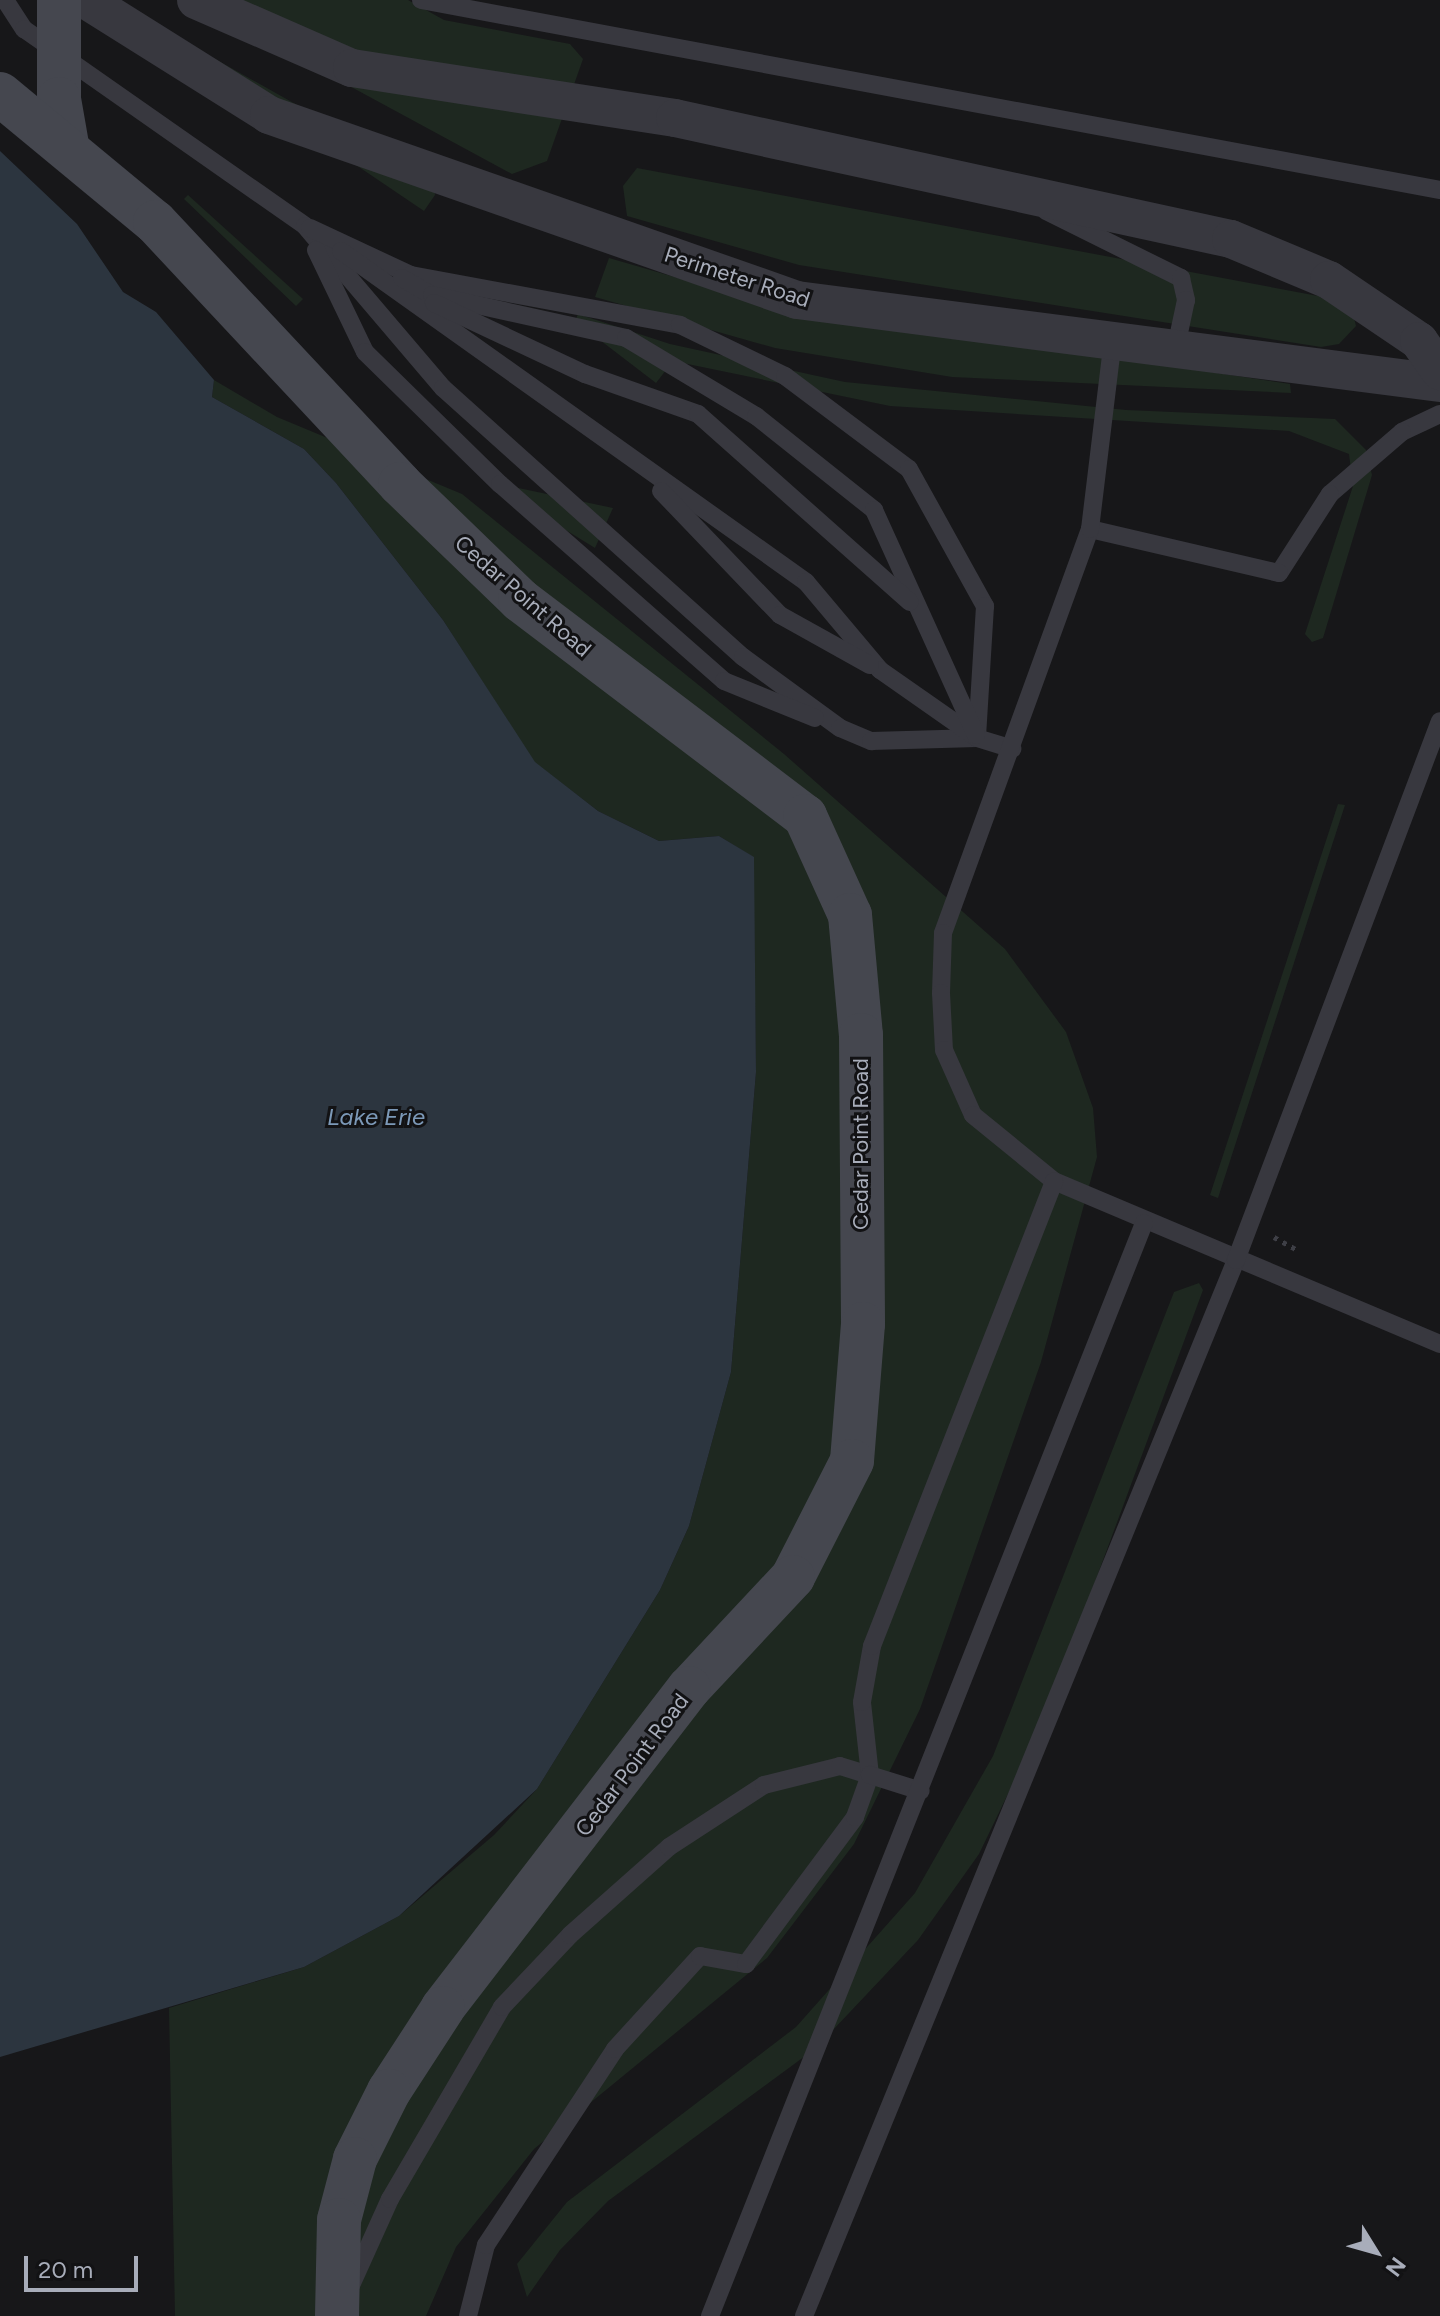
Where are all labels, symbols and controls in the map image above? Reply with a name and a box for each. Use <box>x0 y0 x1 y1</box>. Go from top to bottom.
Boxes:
street label: Perimeter Road <box>661 241 813 313</box>
street label: Cedar Point Road <box>449 530 597 662</box>
street label: Cedar Point Road <box>848 1058 874 1230</box>
water label: Lake Erie <box>327 1103 425 1131</box>
street label: Cedar Point Road <box>570 1688 694 1842</box>
north arrow <box>1336 2212 1416 2292</box>
scale bar <box>28 2240 142 2290</box>
text: N <box>1380 2252 1411 2282</box>
text: 20 m <box>38 2255 93 2284</box>

